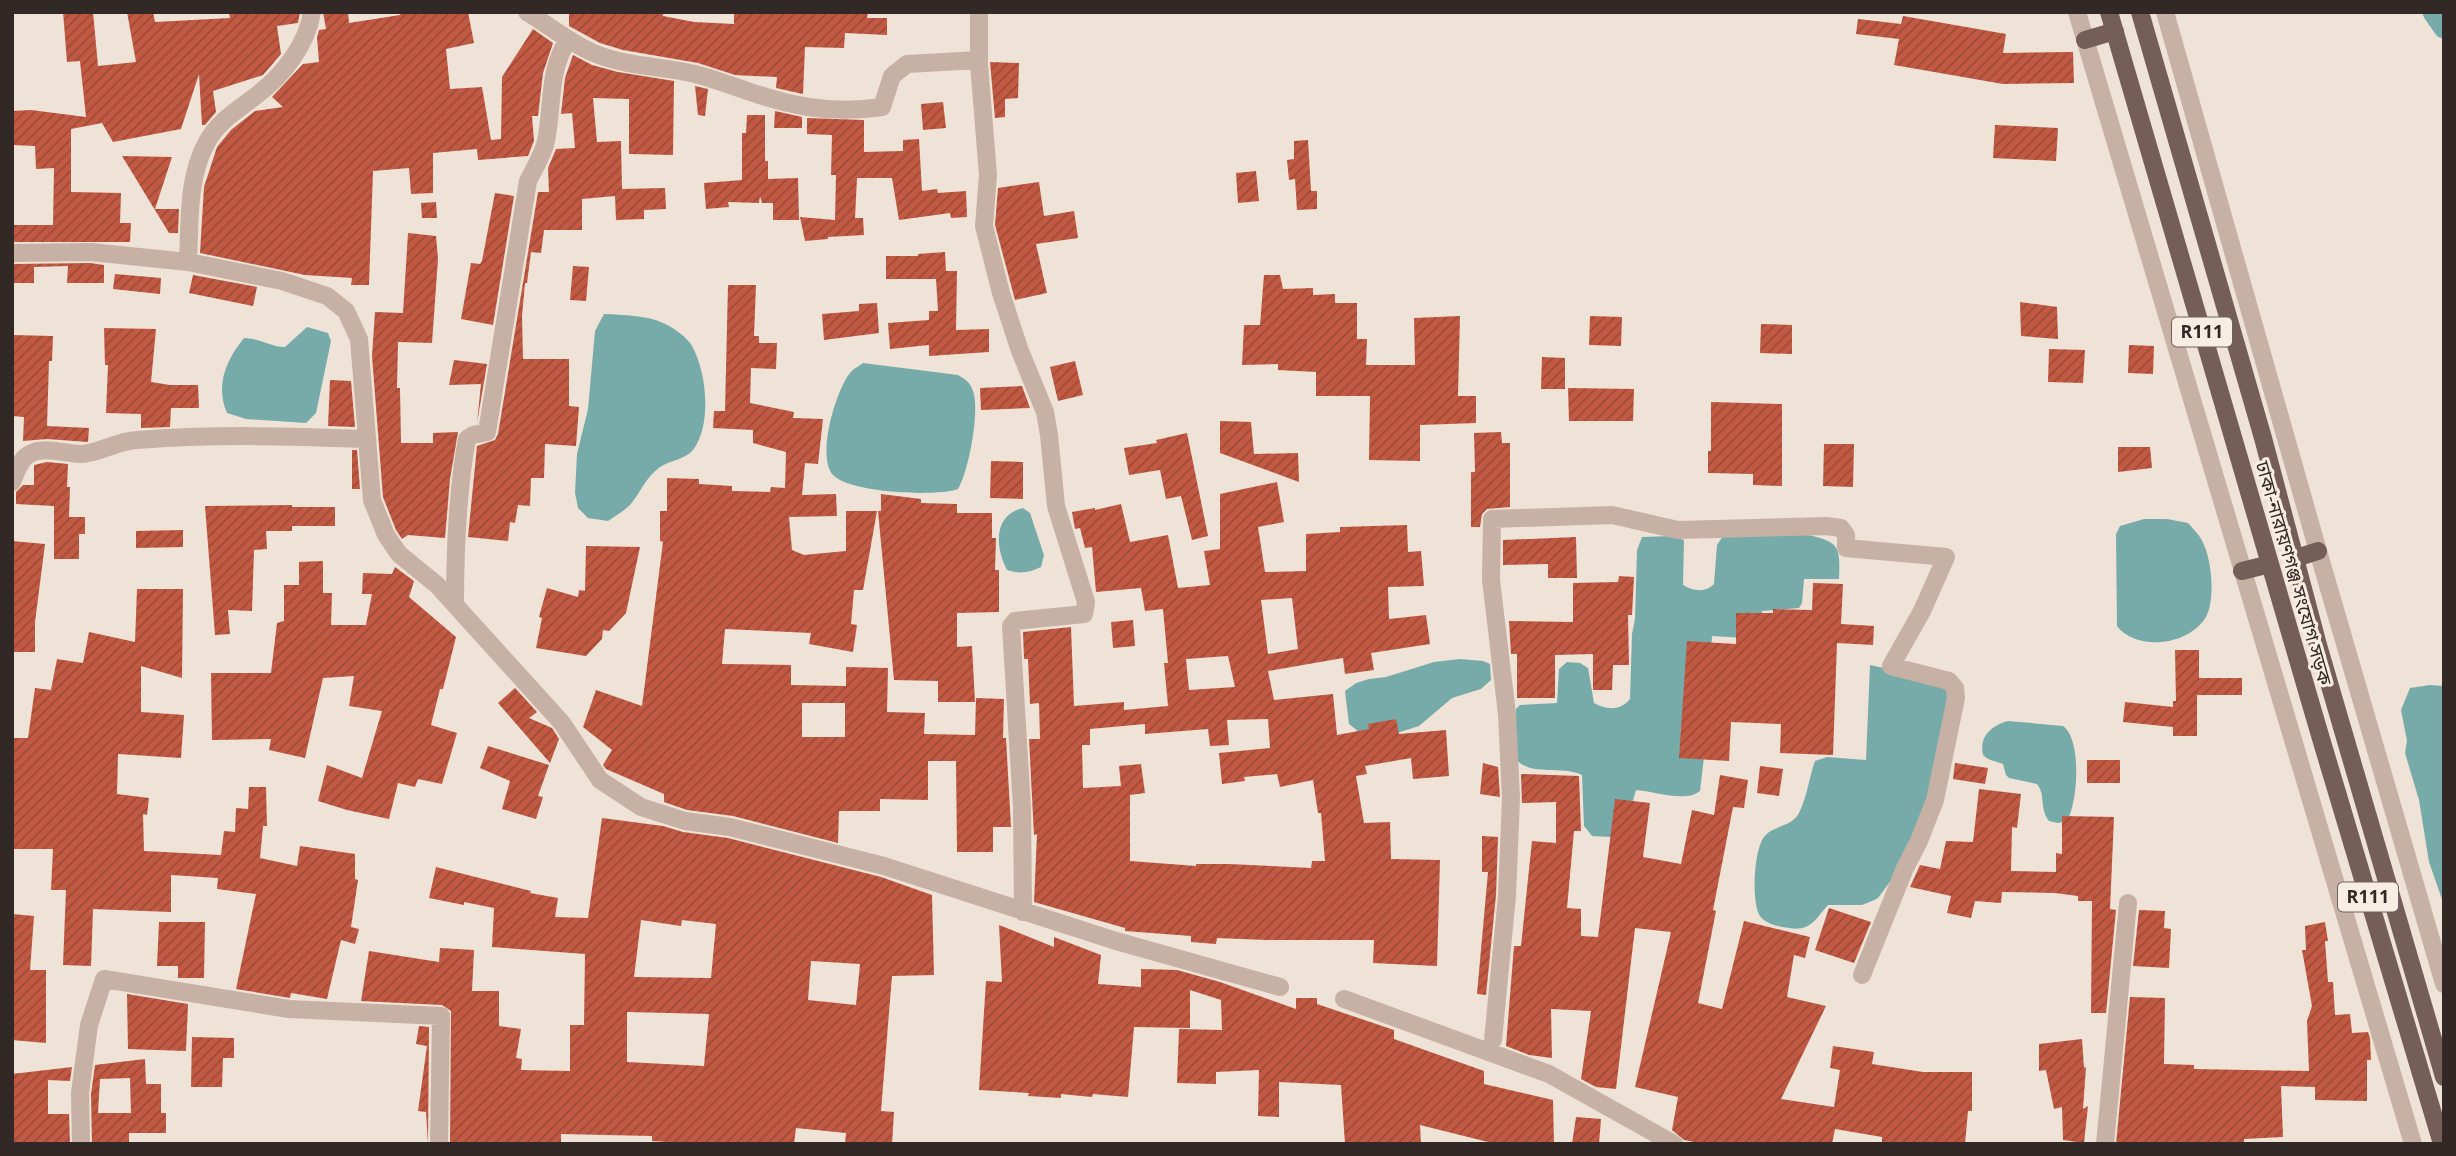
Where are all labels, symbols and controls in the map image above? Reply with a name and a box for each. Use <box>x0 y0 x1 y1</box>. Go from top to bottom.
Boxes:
road number: R111 <box>2172 318 2232 346</box>
street label: ঢাকা-নারায়ণগঞ্জ সংযোগ সড়ক <box>2249 457 2339 689</box>
road number: R111 <box>2338 882 2398 912</box>

